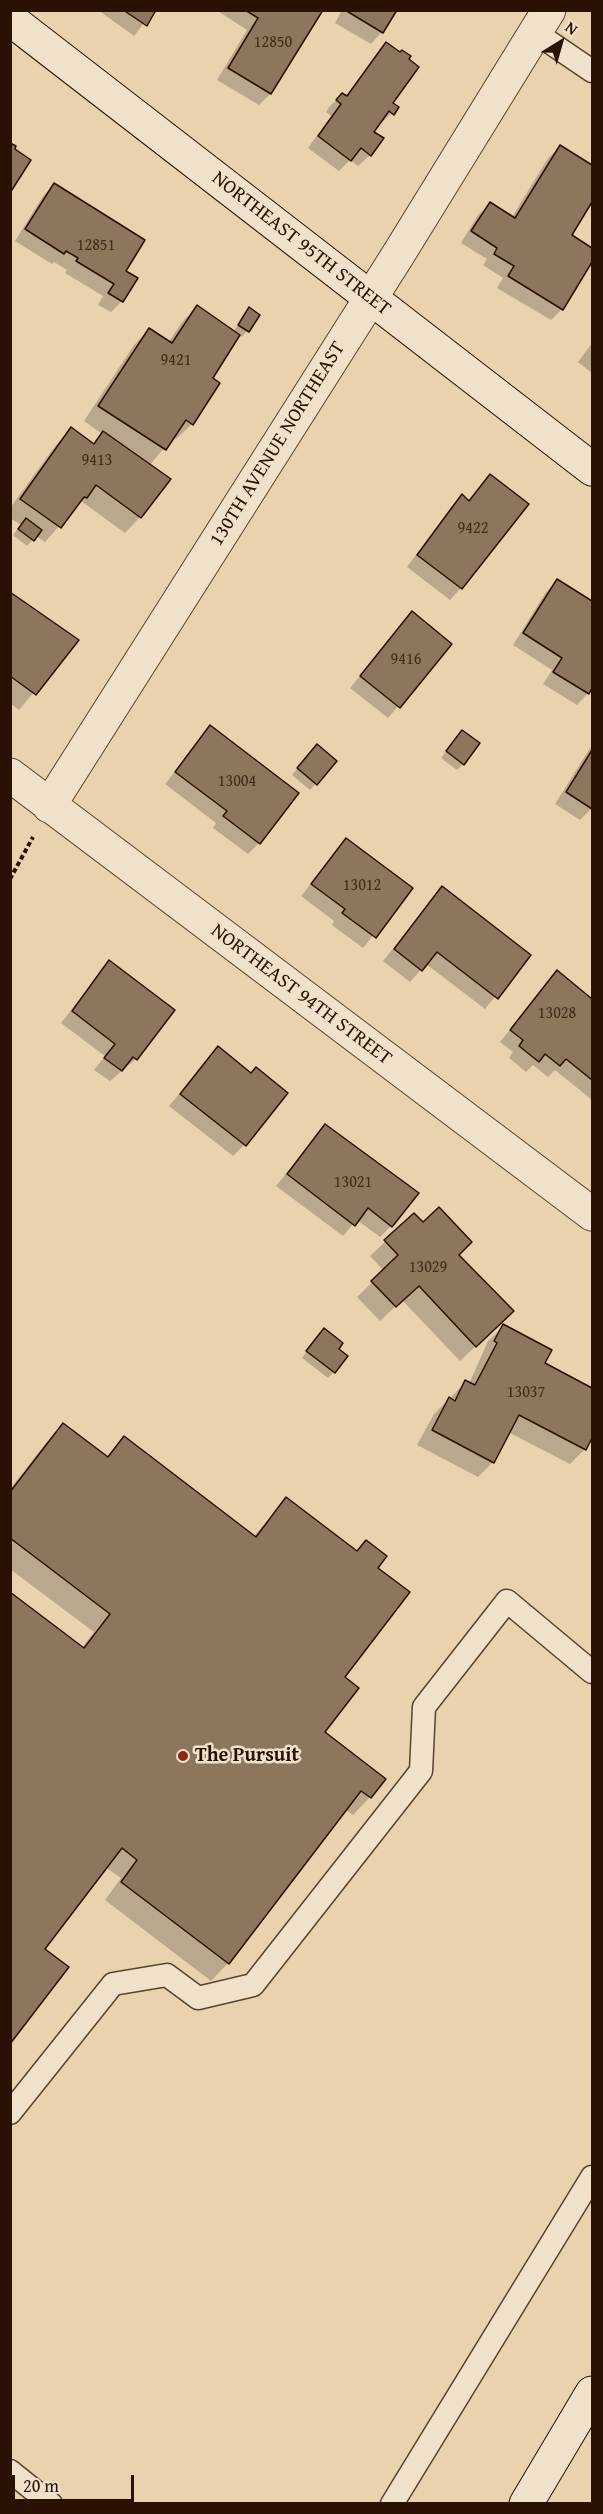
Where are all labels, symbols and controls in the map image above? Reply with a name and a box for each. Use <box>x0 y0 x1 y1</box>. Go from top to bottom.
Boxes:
north arrow <box>531 12 591 72</box>
text: N <box>560 15 583 40</box>
house number: 12850 <box>254 33 292 53</box>
street label: NORTHEAST 95TH STREET <box>207 167 395 321</box>
house number: 12851 <box>77 236 115 256</box>
street label: 130TH AVENUE NORTHEAST <box>205 337 351 551</box>
house number: 9421 <box>161 351 191 371</box>
house number: 9413 <box>82 451 112 471</box>
house number: 9422 <box>458 519 488 539</box>
house number: 9416 <box>391 650 421 670</box>
house number: 13004 <box>218 772 256 792</box>
house number: 13012 <box>343 876 381 896</box>
street label: NORTHEAST 94TH STREET <box>206 919 396 1071</box>
house number: 13028 <box>538 1004 576 1024</box>
house number: 13021 <box>334 1173 372 1193</box>
house number: 13029 <box>409 1258 447 1278</box>
house number: 13037 <box>507 1383 545 1403</box>
place label: The Pursuit <box>195 1744 299 1768</box>
marker: The Pursuit <box>176 1749 190 1763</box>
scale bar <box>15 2463 136 2501</box>
text: 20 m <box>23 2472 59 2499</box>

